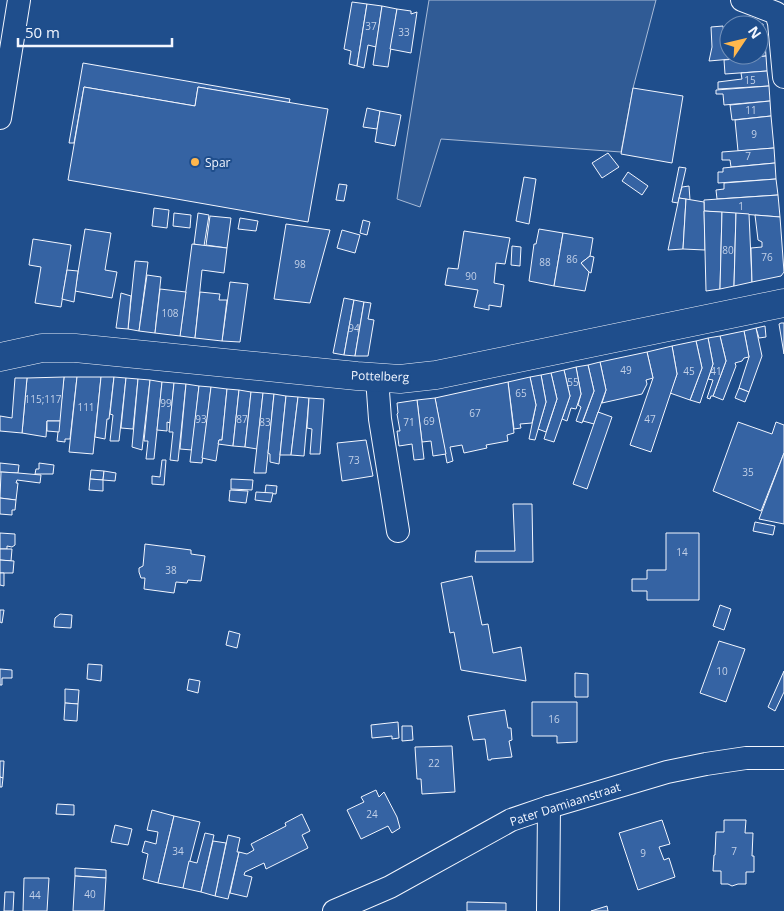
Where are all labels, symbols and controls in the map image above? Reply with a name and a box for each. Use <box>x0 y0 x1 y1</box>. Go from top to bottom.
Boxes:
scale bar <box>18 15 171 47</box>
north arrow <box>719 15 769 65</box>
house number: 37 <box>365 19 377 33</box>
text: 50 m <box>25 22 60 42</box>
text: N <box>744 22 766 42</box>
house number: 33 <box>398 25 410 39</box>
house number: 15 <box>744 73 756 87</box>
house number: 11 <box>745 103 757 117</box>
house number: 9 <box>751 127 757 141</box>
house number: 7 <box>745 149 751 163</box>
place label: Spar <box>205 154 231 171</box>
marker: Spar <box>189 156 201 168</box>
house number: 1 <box>738 199 744 213</box>
house number: 80 <box>722 243 734 257</box>
house number: 76 <box>761 250 773 264</box>
house number: 86 <box>566 252 578 266</box>
house number: 88 <box>539 255 551 269</box>
house number: 98 <box>294 257 306 271</box>
house number: 90 <box>465 269 477 283</box>
house number: 108 <box>161 306 179 320</box>
house number: 94 <box>348 321 360 335</box>
house number: 49 <box>620 363 632 377</box>
house number: 45 <box>683 364 695 378</box>
house number: 41 <box>710 364 722 378</box>
street label: Pottelberg <box>351 366 410 386</box>
house number: 55 <box>567 375 579 389</box>
house number: 65 <box>515 386 527 400</box>
house number: 115;117 <box>25 392 62 406</box>
house number: 99 <box>160 396 172 410</box>
house number: 111 <box>77 400 95 414</box>
house number: 67 <box>469 406 481 420</box>
house number: 93 <box>195 412 207 426</box>
house number: 87 <box>236 412 248 426</box>
house number: 47 <box>644 412 656 426</box>
house number: 69 <box>423 414 435 428</box>
house number: 83 <box>259 415 271 429</box>
house number: 71 <box>403 415 415 429</box>
house number: 73 <box>348 453 360 467</box>
house number: 35 <box>742 465 754 479</box>
house number: 14 <box>676 545 688 559</box>
house number: 38 <box>165 563 177 577</box>
house number: 10 <box>716 664 728 678</box>
house number: 16 <box>548 712 560 726</box>
house number: 22 <box>428 756 440 770</box>
street label: Pater Damiaanstraat <box>507 778 623 830</box>
house number: 24 <box>366 807 378 821</box>
house number: 34 <box>172 844 184 858</box>
house number: 7 <box>731 844 737 858</box>
house number: 9 <box>640 846 646 860</box>
house number: 40 <box>84 887 96 901</box>
house number: 44 <box>29 888 41 902</box>

